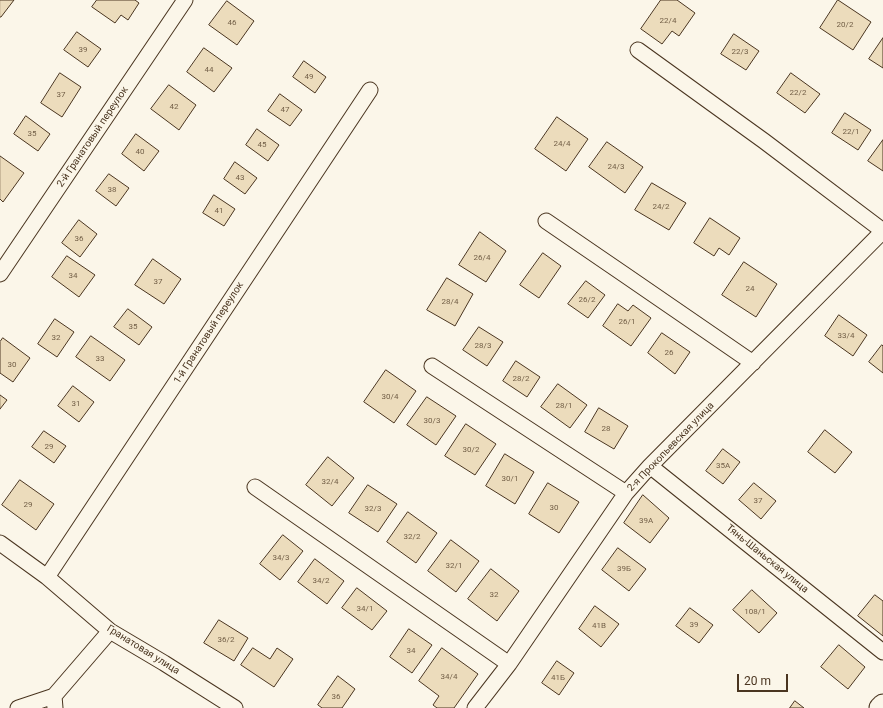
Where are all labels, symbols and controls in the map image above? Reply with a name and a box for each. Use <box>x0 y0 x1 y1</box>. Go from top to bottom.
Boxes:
house number: 22/4 <box>660 16 676 26</box>
house number: 46 <box>228 18 236 28</box>
house number: 20/2 <box>837 20 853 30</box>
house number: 39 <box>79 45 87 55</box>
house number: 22/3 <box>732 47 748 57</box>
house number: 44 <box>205 65 213 75</box>
house number: 49 <box>305 72 313 82</box>
street label: 2-й Гранатовый переулок <box>55 84 131 190</box>
house number: 22/2 <box>790 88 806 98</box>
house number: 37 <box>57 90 65 100</box>
house number: 42 <box>170 102 178 112</box>
house number: 47 <box>281 105 289 115</box>
house number: 22/1 <box>843 127 859 137</box>
house number: 35 <box>28 129 36 139</box>
house number: 24/4 <box>554 139 570 149</box>
house number: 45 <box>258 140 266 150</box>
house number: 40 <box>136 147 144 157</box>
house number: 24/3 <box>608 162 624 172</box>
house number: 43 <box>236 173 244 183</box>
house number: 38 <box>108 185 116 195</box>
house number: 24/2 <box>653 202 669 212</box>
house number: 41 <box>215 206 223 216</box>
house number: 36 <box>75 234 83 244</box>
house number: 26/4 <box>474 253 490 263</box>
house number: 34 <box>69 271 77 281</box>
house number: 37 <box>154 277 162 287</box>
street label: 1-й Гранатовый переулок <box>172 280 246 386</box>
house number: 24 <box>746 284 754 294</box>
house number: 26/2 <box>579 295 595 305</box>
house number: 28/4 <box>442 297 458 307</box>
house number: 26/1 <box>619 317 635 327</box>
house number: 35 <box>129 322 137 332</box>
house number: 33/4 <box>838 331 854 341</box>
house number: 32 <box>52 333 60 343</box>
house number: 28/3 <box>475 341 491 351</box>
house number: 26 <box>665 348 673 358</box>
house number: 33 <box>96 354 104 364</box>
house number: 30 <box>8 360 16 370</box>
house number: 28/2 <box>513 374 529 384</box>
house number: 30/4 <box>382 392 398 402</box>
house number: 31 <box>72 399 80 409</box>
street label: 2-я Прокопьевская улица <box>625 400 717 494</box>
house number: 28/1 <box>556 401 572 411</box>
house number: 30/3 <box>424 416 440 426</box>
house number: 28 <box>602 424 610 434</box>
house number: 29 <box>45 442 53 452</box>
house number: 30/2 <box>463 445 479 455</box>
house number: 35А <box>716 461 730 471</box>
house number: 30/1 <box>502 474 518 484</box>
house number: 32/4 <box>322 477 338 487</box>
house number: 37 <box>754 496 762 506</box>
house number: 29 <box>24 500 32 510</box>
house number: 30 <box>550 503 558 513</box>
house number: 32/3 <box>365 504 381 514</box>
house number: 39А <box>639 516 653 526</box>
street label: Тянь-Шаньская улица <box>723 522 811 596</box>
house number: 32/2 <box>404 532 420 542</box>
house number: 34/3 <box>273 553 289 563</box>
house number: 32/1 <box>446 561 462 571</box>
house number: 39Б <box>617 564 631 574</box>
house number: 34/2 <box>313 576 329 586</box>
house number: 32 <box>490 590 498 600</box>
house number: 34/1 <box>357 604 373 614</box>
house number: 108/1 <box>744 607 766 617</box>
house number: 39 <box>690 620 698 630</box>
house number: 41В <box>592 621 606 631</box>
street label: Гранатовая улица <box>104 623 182 677</box>
house number: 36/2 <box>218 635 234 645</box>
house number: 34 <box>407 646 415 656</box>
scale bar <box>739 666 790 692</box>
house number: 34/4 <box>441 672 457 682</box>
house number: 41Б <box>551 673 565 683</box>
text: 20 m <box>744 674 771 688</box>
house number: 36 <box>332 692 340 702</box>

